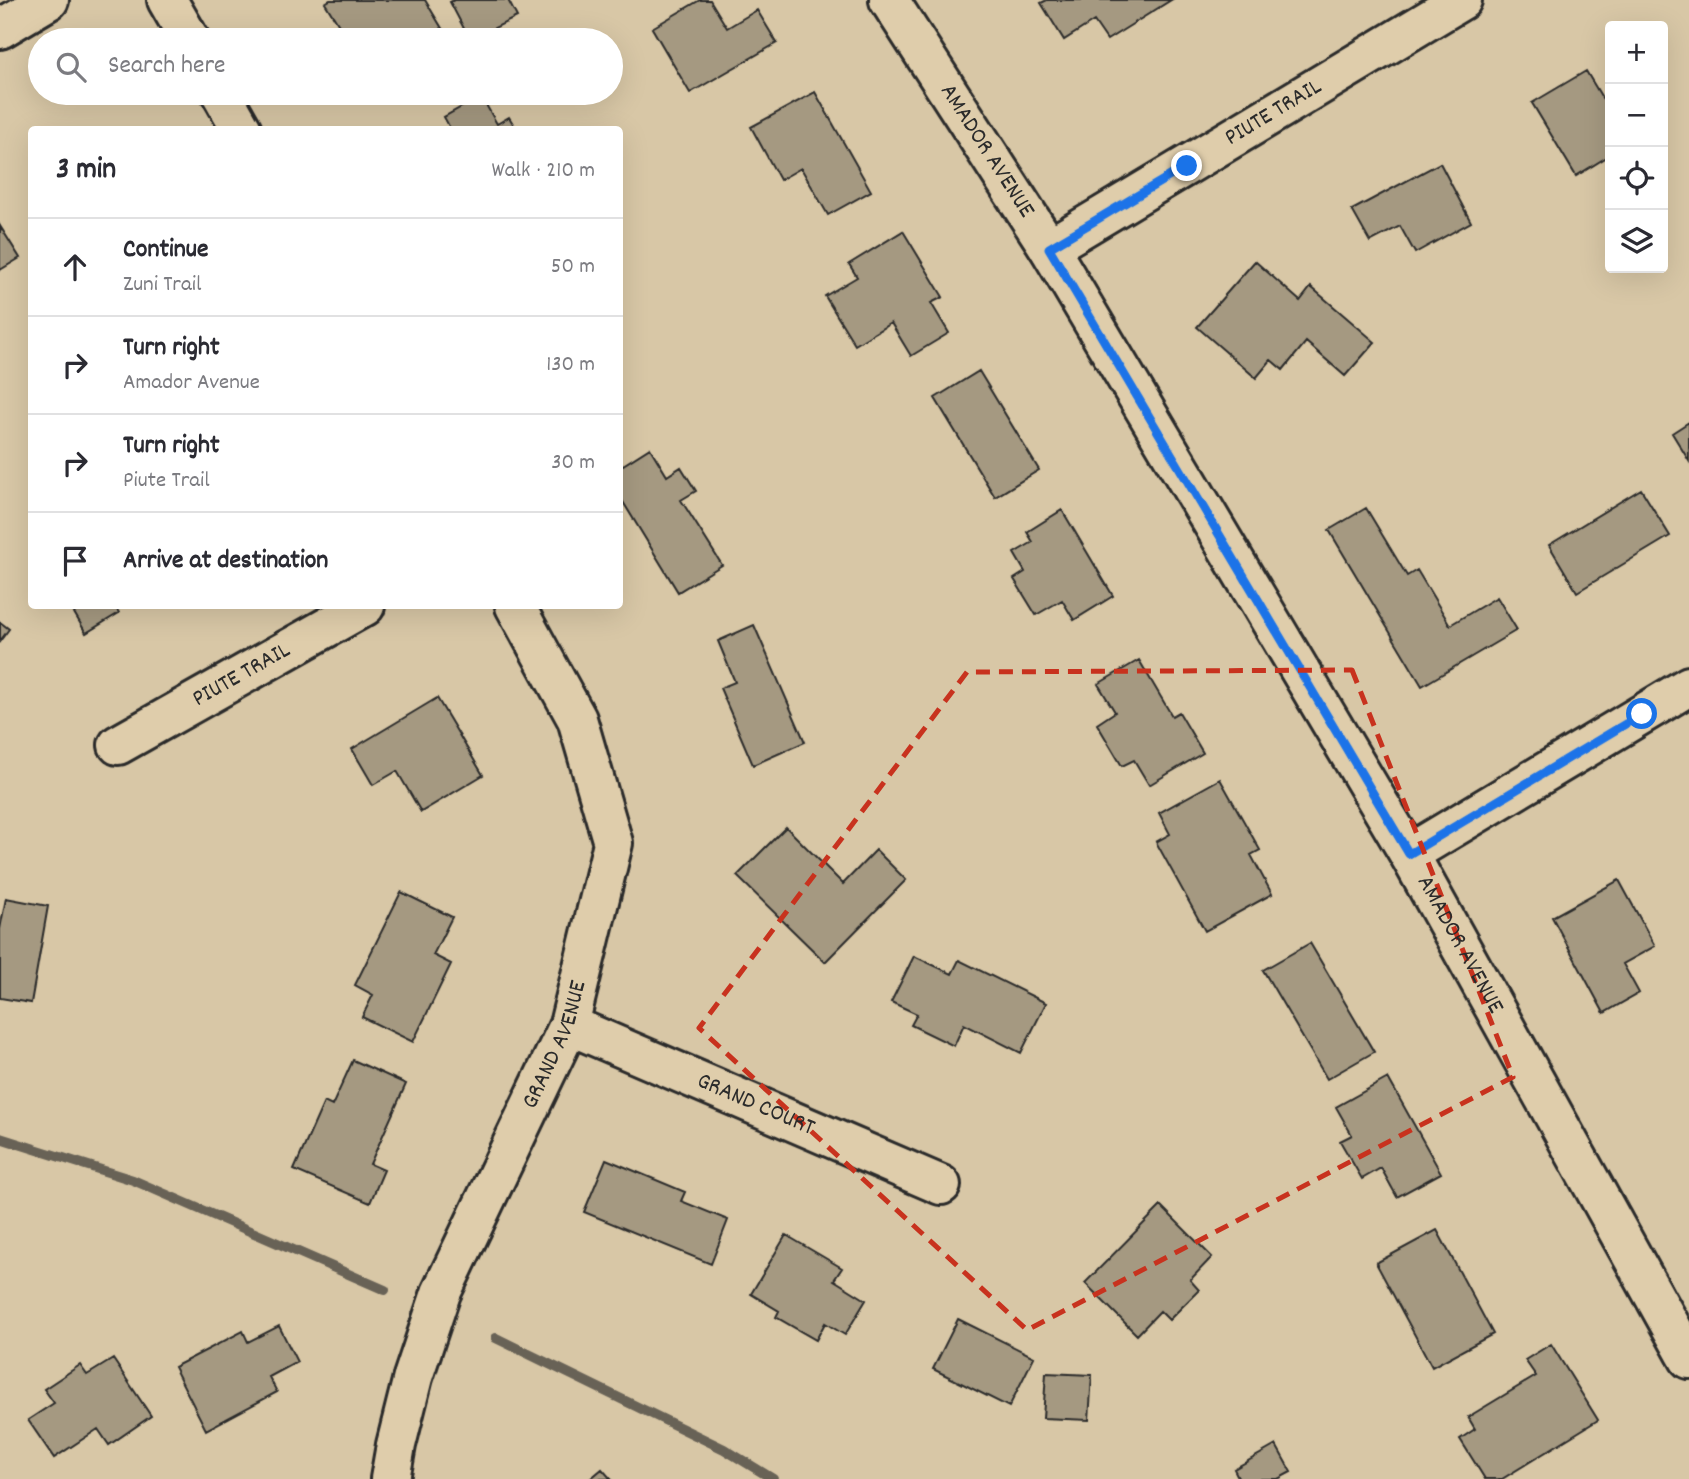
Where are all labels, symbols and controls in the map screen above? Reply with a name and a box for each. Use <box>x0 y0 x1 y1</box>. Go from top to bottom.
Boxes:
map controls <box>1605 21 1668 273</box>
button: + <box>1605 21 1668 84</box>
search box <box>28 28 623 105</box>
icon: search <box>52 48 90 86</box>
text: Search here <box>108 48 226 85</box>
street label: PIUTE TRAIL <box>1219 71 1329 155</box>
street label: AMADOR AVENUE <box>931 78 1043 225</box>
button: − <box>1605 84 1668 147</box>
button: locate <box>1605 147 1668 210</box>
text: 3 min <box>56 150 116 193</box>
route end <box>1171 150 1202 181</box>
text: Walk · 210 m <box>492 155 595 188</box>
button: layers <box>1605 210 1668 273</box>
text: Continue <box>123 232 208 269</box>
icon: ahead <box>56 248 94 286</box>
text: 50 m <box>551 251 595 284</box>
text: Zuni Trail <box>123 269 201 302</box>
text: Turn right <box>123 330 220 367</box>
icon: right <box>56 346 94 384</box>
text: 130 m <box>546 349 595 382</box>
text: Amador Avenue <box>123 367 260 400</box>
text: Turn right <box>123 428 220 465</box>
icon: right <box>56 444 94 482</box>
text: 30 m <box>551 447 595 480</box>
text: Piute Trail <box>123 465 210 498</box>
icon: arrive <box>56 542 94 580</box>
text: Arrive at destination <box>123 543 328 580</box>
street label: PIUTE TRAIL <box>187 634 297 717</box>
route start <box>1626 698 1657 729</box>
street label: AMADOR AVENUE <box>1407 870 1512 1020</box>
street label: GRAND AVENUE <box>514 977 596 1115</box>
street label: GRAND COURT <box>691 1065 820 1146</box>

